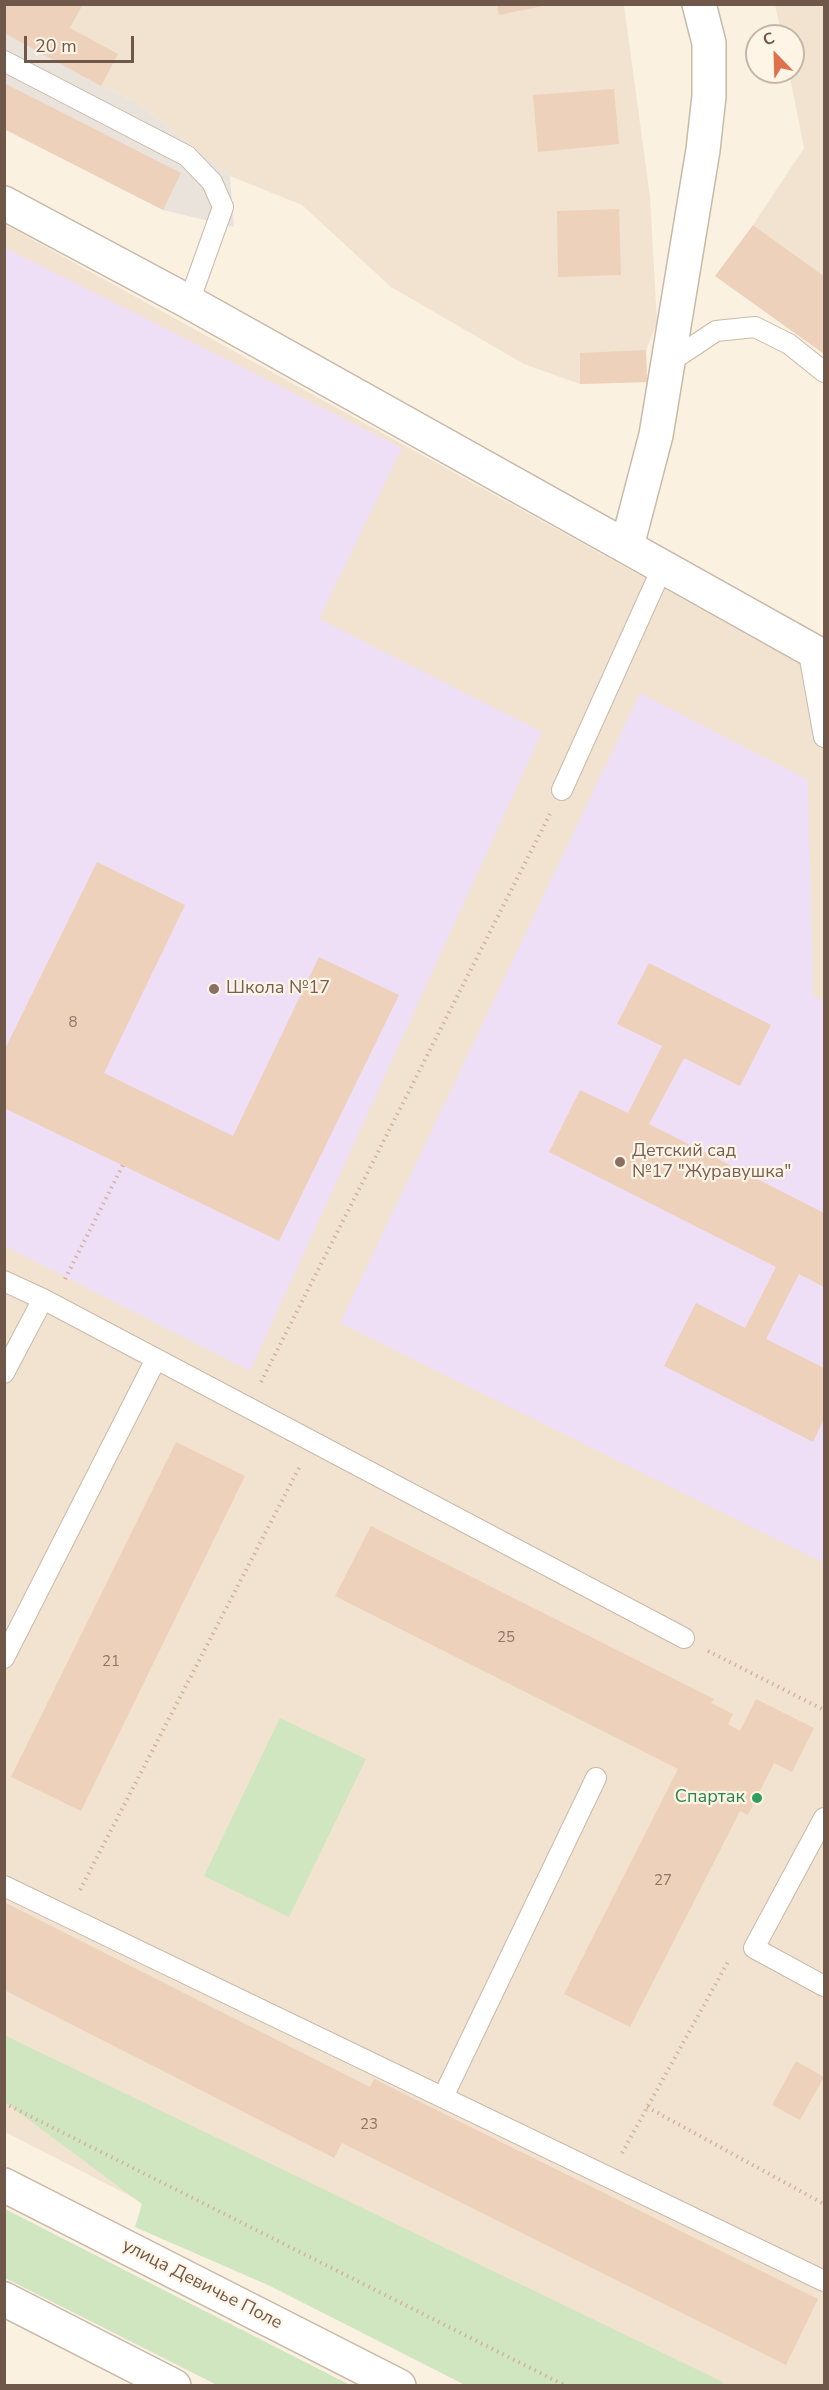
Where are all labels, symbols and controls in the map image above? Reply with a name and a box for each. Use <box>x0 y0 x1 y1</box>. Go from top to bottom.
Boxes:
scale bar <box>27 24 136 62</box>
north arrow <box>745 24 805 84</box>
text: С <box>759 27 778 52</box>
text: 20 m <box>35 34 77 58</box>
place label: Школа №17 <box>226 978 330 1000</box>
marker: Школа №17 <box>207 982 221 996</box>
house number: 8 <box>69 1014 77 1032</box>
place label: Детский сад №17 "Журавушка" <box>632 1141 791 1184</box>
marker: Детский сад №17 "Журавушка" <box>613 1155 627 1169</box>
house number: 25 <box>497 1629 515 1647</box>
house number: 21 <box>102 1653 120 1671</box>
place label: Спартак <box>675 1787 745 1809</box>
marker: Спартак <box>750 1791 764 1805</box>
house number: 27 <box>654 1872 672 1890</box>
house number: 23 <box>360 2116 378 2134</box>
street label: улица Девичье Поле <box>118 2235 286 2335</box>

